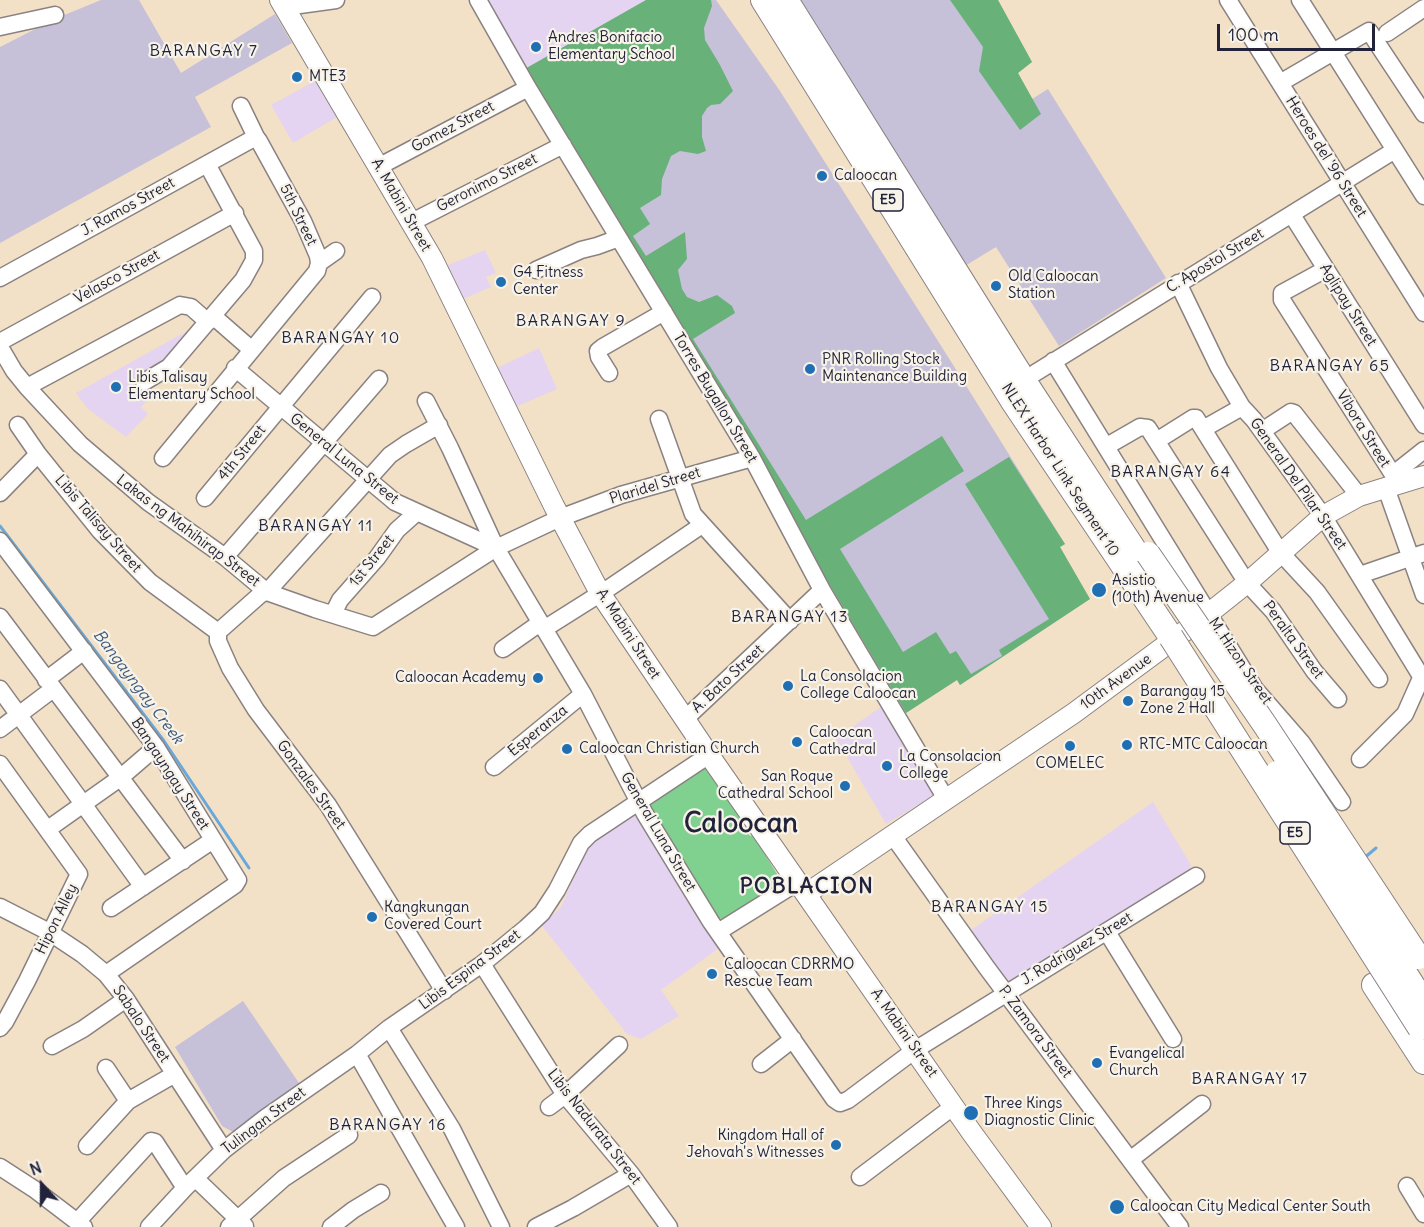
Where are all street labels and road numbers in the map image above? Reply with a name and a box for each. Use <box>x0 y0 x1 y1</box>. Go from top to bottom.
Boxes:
street label: Heroes del '96 Street <box>1282 93 1370 221</box>
street label: Gomez Street <box>408 98 498 156</box>
street label: Geronimo Street <box>434 150 540 216</box>
street label: A. Mabini Street <box>367 155 435 255</box>
street label: J. Ramos Street <box>78 174 178 240</box>
street label: 5th Street <box>275 181 321 249</box>
road number: E5 <box>873 189 903 211</box>
street label: C. Apostol Street <box>1163 225 1267 297</box>
street label: Velasco Street <box>71 246 163 308</box>
street label: Aglipay Street <box>1315 260 1381 350</box>
street label: Torres Bugallon Street <box>669 330 761 466</box>
street label: NLEX Harbor Link Segment 10 <box>997 380 1123 560</box>
street label: Vibora Street <box>1332 387 1394 471</box>
street label: General Luna Street <box>286 410 402 508</box>
street label: General Del Pilar Street <box>1246 415 1350 553</box>
street label: 4th Street <box>214 422 270 484</box>
street label: Plaridel Street <box>607 464 703 508</box>
street label: Lakas ng Mahihirap Street <box>113 471 263 591</box>
street label: Libis Talisay Street <box>51 472 145 576</box>
street label: 1st Street <box>346 531 398 591</box>
street label: A. Mabini Street <box>592 585 664 683</box>
street label: Peralta Street <box>1259 598 1327 682</box>
street label: M. Hizon Street <box>1204 614 1276 708</box>
street label: A. Bato Street <box>688 641 768 717</box>
street label: 10th Avenue <box>1077 650 1155 714</box>
street label: Esperanza <box>505 702 571 760</box>
street label: Bangayngay Street <box>127 715 213 833</box>
street label: Gonzales Street <box>273 737 349 833</box>
street label: General Luna Street <box>617 769 699 895</box>
road number: E5 <box>1280 822 1310 844</box>
street label: Hipon Alley <box>32 881 82 957</box>
street label: J. Rodriguez Street <box>1018 909 1136 989</box>
street label: Libis Espina Street <box>416 926 524 1014</box>
street label: Sabalo Street <box>109 982 173 1066</box>
street label: P. Zamora Street <box>994 982 1076 1082</box>
street label: A. Mabini Street <box>867 985 941 1081</box>
street label: Libis Nadurata Street <box>543 1066 645 1188</box>
street label: Tulingan Street <box>219 1084 309 1158</box>

